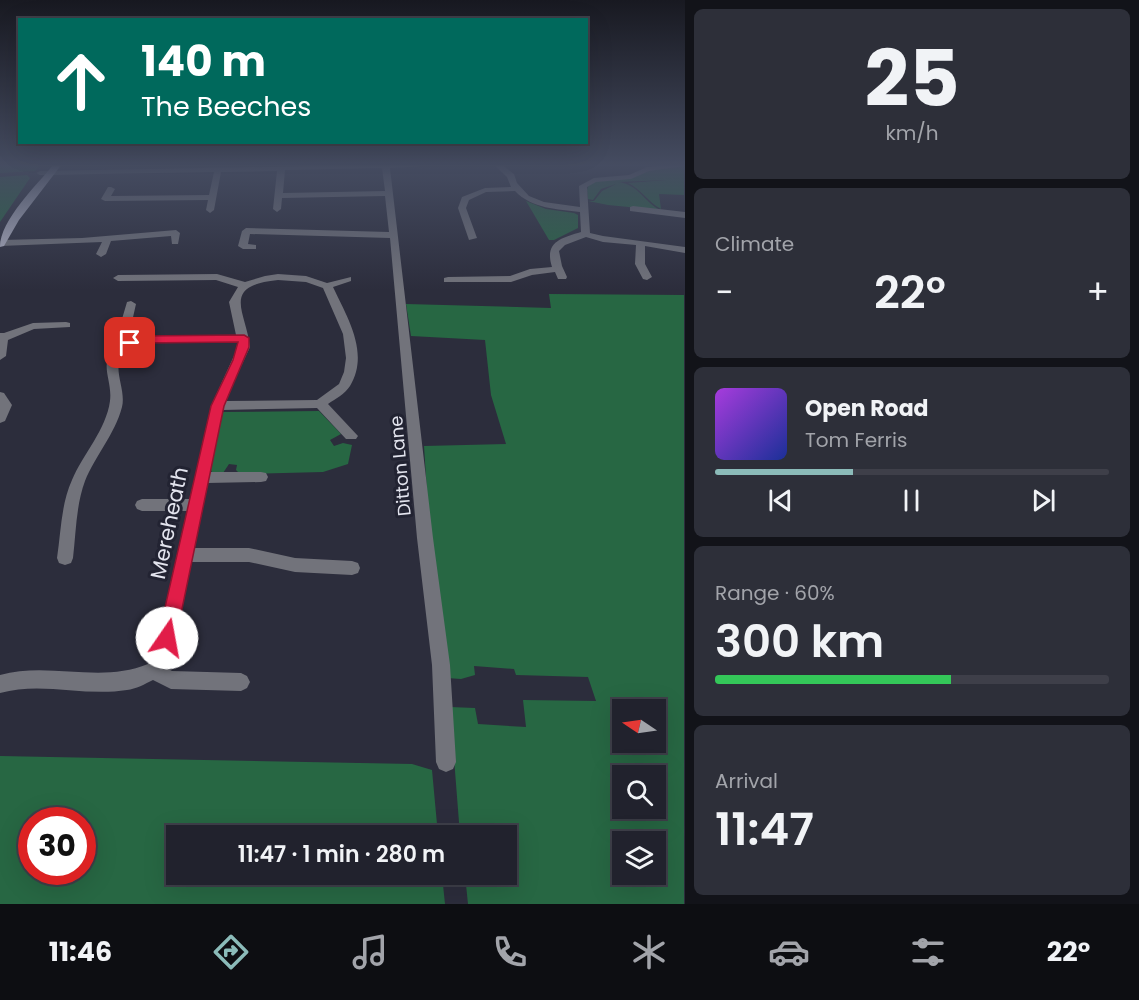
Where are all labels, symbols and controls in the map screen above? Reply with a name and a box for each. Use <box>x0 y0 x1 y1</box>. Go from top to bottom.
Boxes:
text: 25 <box>864 24 960 133</box>
text: 140 m <box>141 32 266 91</box>
icon: ahead <box>42 42 120 120</box>
text: The Beeches <box>141 88 311 125</box>
text: km/h <box>885 119 939 147</box>
text: Climate <box>715 230 794 258</box>
text: 22° <box>874 261 946 324</box>
text: − <box>715 269 733 316</box>
text: + <box>1086 269 1109 316</box>
pin <box>104 317 155 368</box>
icon: arrive <box>113 326 146 359</box>
text: Open Road <box>805 393 929 424</box>
street label: Ditton Lane <box>383 415 417 517</box>
text: Tom Ferris <box>805 426 907 454</box>
street label: Mereheath <box>143 464 195 582</box>
icon: previous <box>764 484 797 517</box>
icon: pause <box>895 484 928 517</box>
icon: next <box>1027 484 1060 517</box>
text: Range · 60% <box>715 579 835 607</box>
position arrow <box>135 606 199 670</box>
text: 300 km <box>715 610 884 673</box>
north arrow <box>612 699 666 753</box>
map controls <box>612 699 666 885</box>
button: search <box>612 765 666 819</box>
text: Arrival <box>715 767 778 795</box>
text: 11:47 <box>715 798 814 861</box>
speed limit sign: 30 <box>18 807 96 885</box>
button: layers <box>612 831 666 885</box>
text: 11:47 · 1 min · 280 m <box>238 839 445 870</box>
icon: directions <box>210 931 252 973</box>
icon: music <box>349 931 391 973</box>
icon: phone <box>489 931 531 973</box>
icon: climate <box>628 931 670 973</box>
icon: car <box>768 931 810 973</box>
icon: filters <box>907 931 949 973</box>
text: 11:46 <box>49 933 112 970</box>
text: 22° <box>1047 933 1090 970</box>

